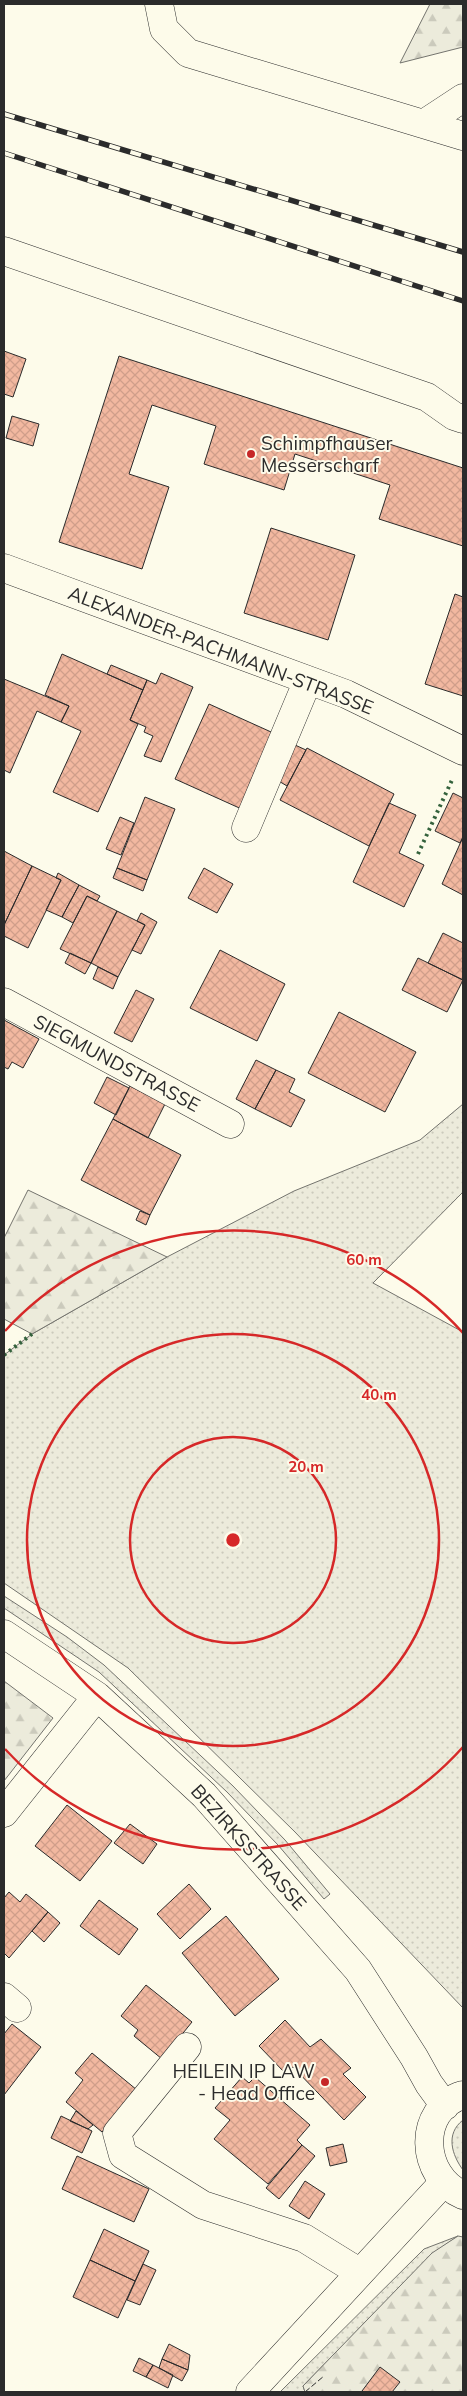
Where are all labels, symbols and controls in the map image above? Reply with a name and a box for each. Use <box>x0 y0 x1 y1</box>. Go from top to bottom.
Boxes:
place label: Schimpfhauser Messerscharf <box>261 431 393 477</box>
marker: Schimpfhauser Messerscharf <box>245 448 257 460</box>
street label: ALEXANDER-PACHMANN-STRASSE <box>65 581 377 719</box>
street label: SIEGMUNDSTRASSE <box>30 1009 204 1117</box>
text: 60 m <box>346 1250 382 1269</box>
text: 40 m <box>361 1385 397 1404</box>
text: 20 m <box>288 1457 324 1476</box>
centre of rings <box>224 1531 242 1549</box>
street label: BEZIRKSSTRASSE <box>186 1779 312 1915</box>
place label: HEILEIN IP LAW - Head Office <box>172 2059 315 2105</box>
marker: HEILEIN IP LAW - Head Office <box>319 2076 331 2088</box>

